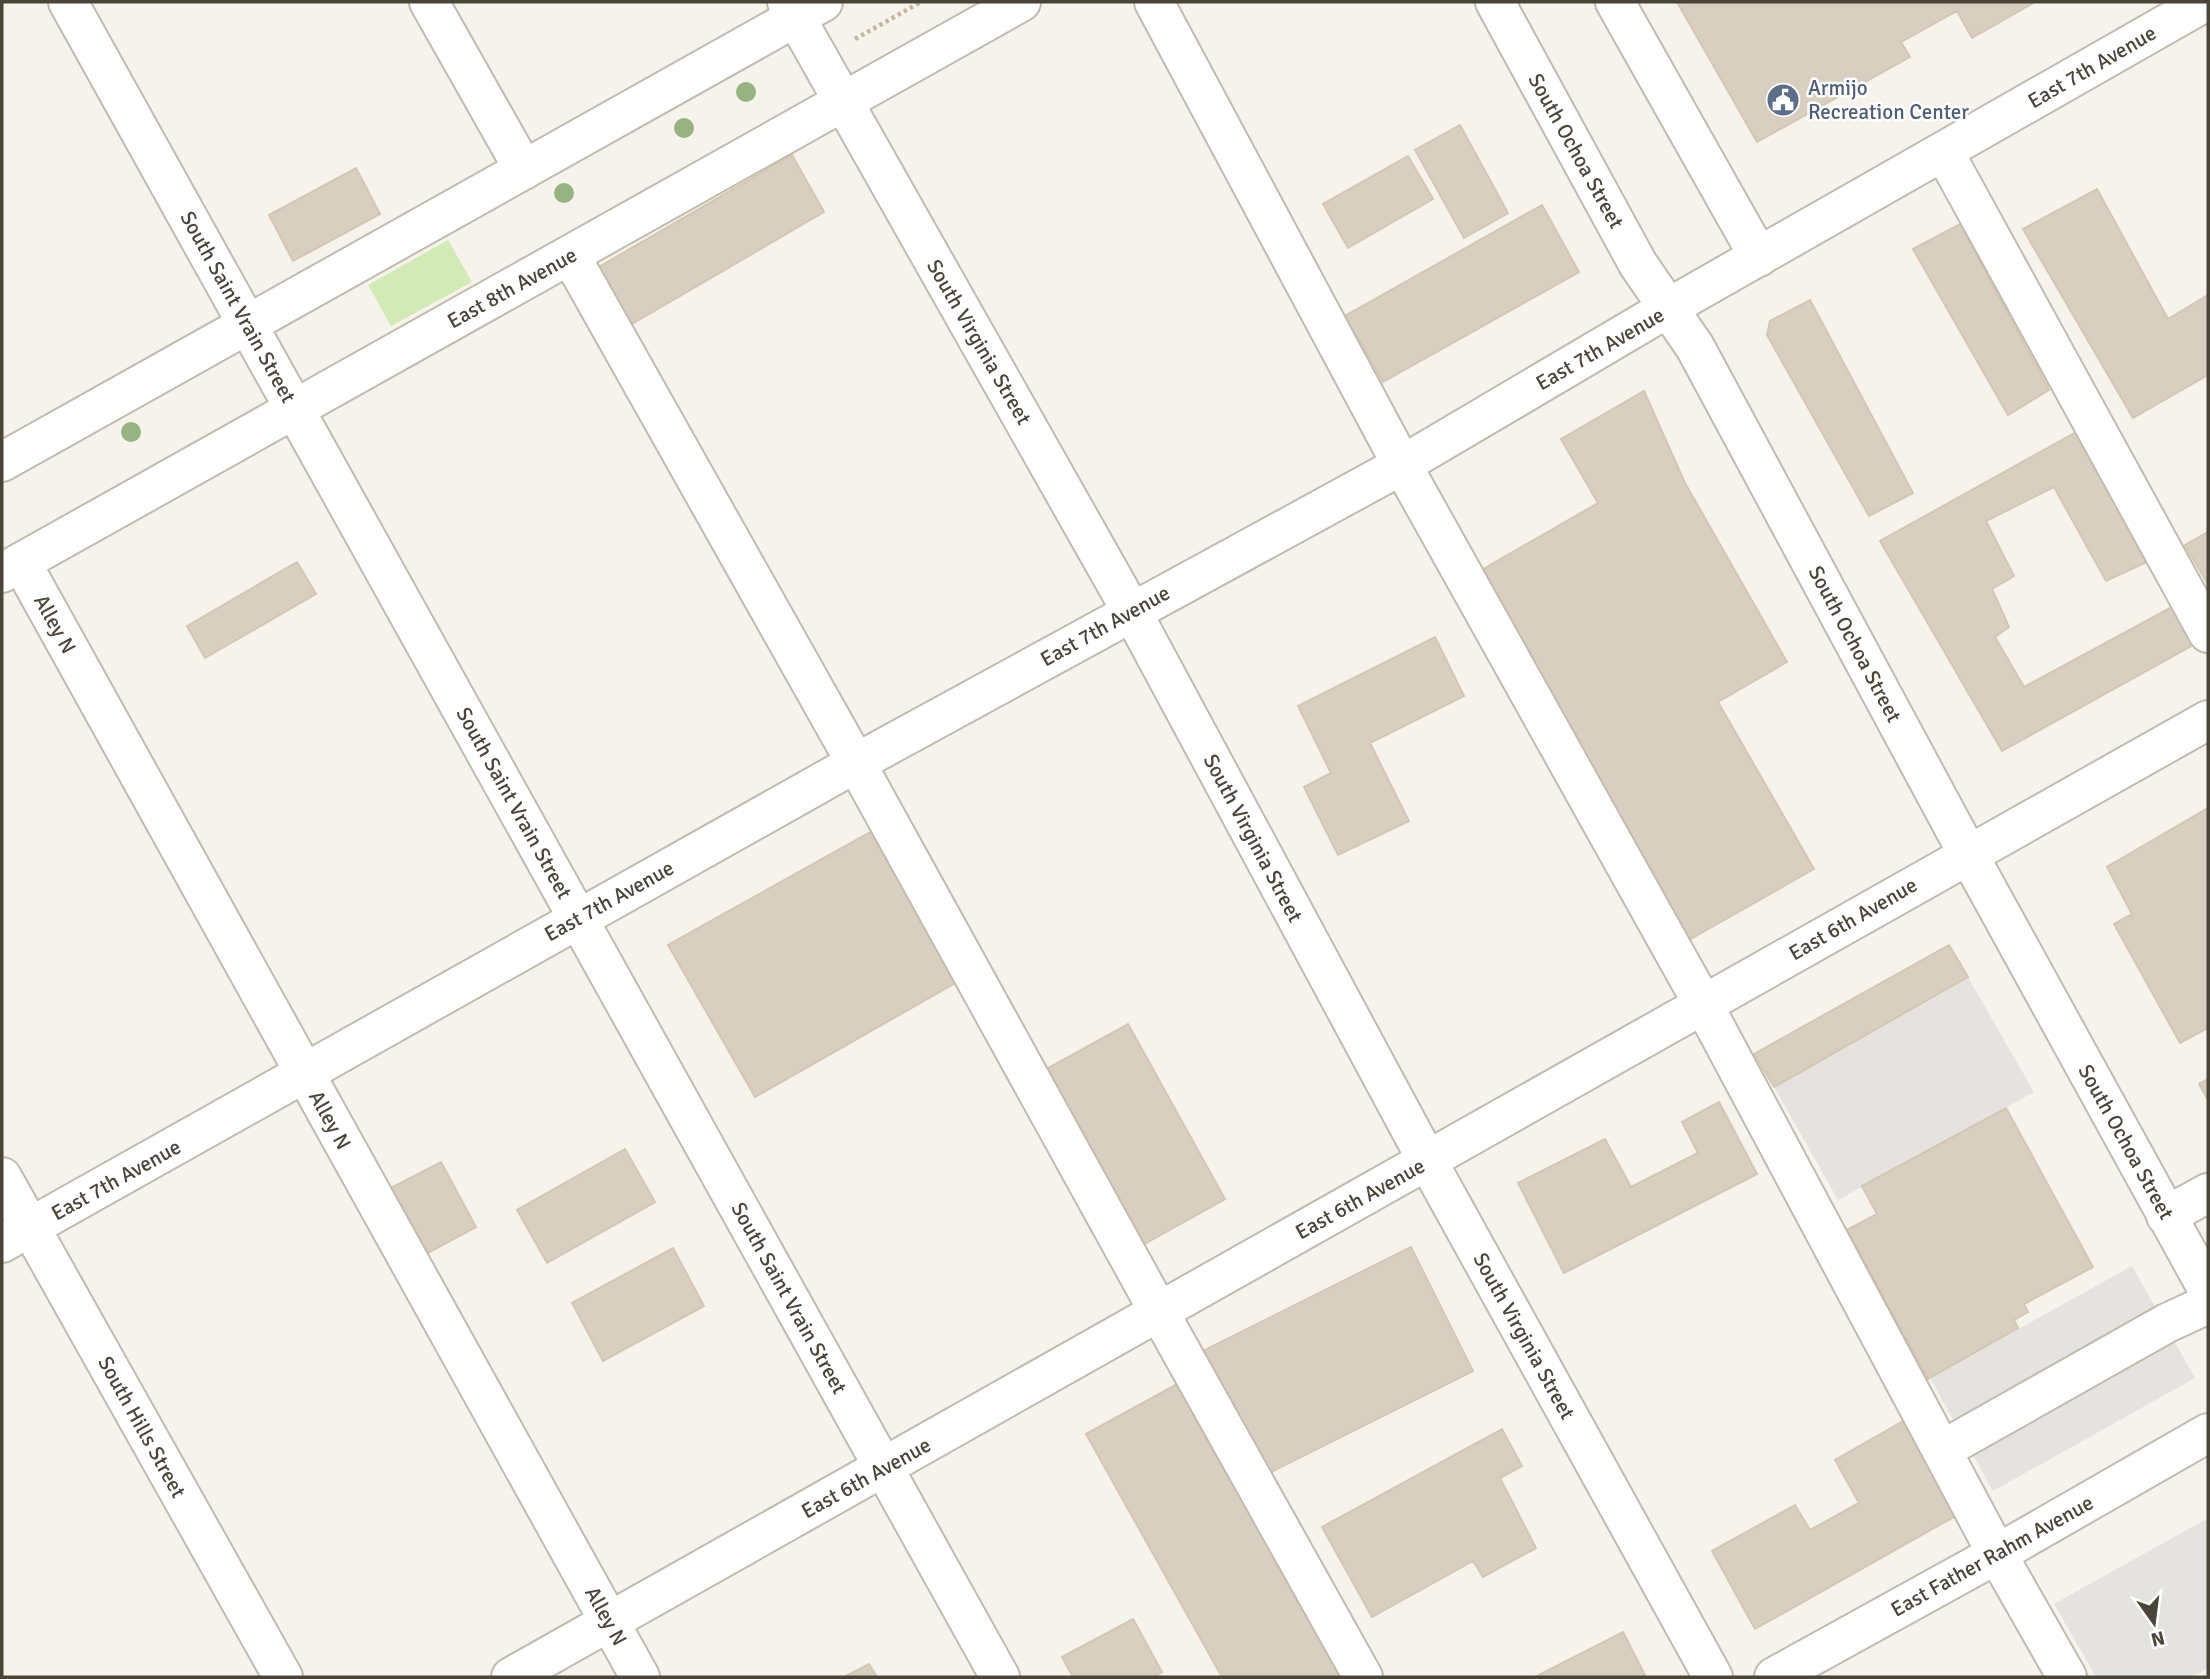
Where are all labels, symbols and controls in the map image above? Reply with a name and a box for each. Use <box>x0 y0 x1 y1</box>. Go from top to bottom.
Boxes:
street label: East 7th Avenue <box>2023 20 2161 114</box>
street label: South Ochoa Street <box>1523 69 1629 233</box>
place label: Armijo Recreation Center <box>1808 75 1969 125</box>
public building icon: Armijo Recreation Center <box>1764 81 1802 119</box>
street label: South Saint Vrain Street <box>174 207 302 407</box>
street label: East 8th Avenue <box>443 242 581 334</box>
street label: South Virginia Street <box>921 255 1037 429</box>
street label: East 7th Avenue <box>1531 302 1669 396</box>
street label: South Ochoa Street <box>1803 561 1907 727</box>
street label: East 7th Avenue <box>1036 580 1174 672</box>
street label: Alley N <box>28 590 82 658</box>
street label: South Saint Vrain Street <box>450 703 578 903</box>
street label: South Virginia Street <box>1198 750 1308 926</box>
street label: East 7th Avenue <box>540 855 678 947</box>
street label: East 6th Avenue <box>1784 872 1922 966</box>
street label: South Ochoa Street <box>2073 1060 2179 1224</box>
street label: Alley N <box>303 1086 357 1154</box>
street label: East 7th Avenue <box>47 1134 185 1226</box>
street label: East 6th Avenue <box>1291 1153 1429 1245</box>
street label: South Saint Vrain Street <box>725 1198 853 1398</box>
street label: South Virginia Street <box>1467 1248 1581 1424</box>
street label: South Hills Street <box>92 1352 192 1502</box>
street label: East 6th Avenue <box>797 1432 935 1524</box>
street label: East Father Rahm Avenue <box>1886 1489 2098 1623</box>
street label: Alley N <box>579 1582 633 1650</box>
north arrow <box>2119 1588 2189 1658</box>
text: N <box>2149 1625 2167 1652</box>

